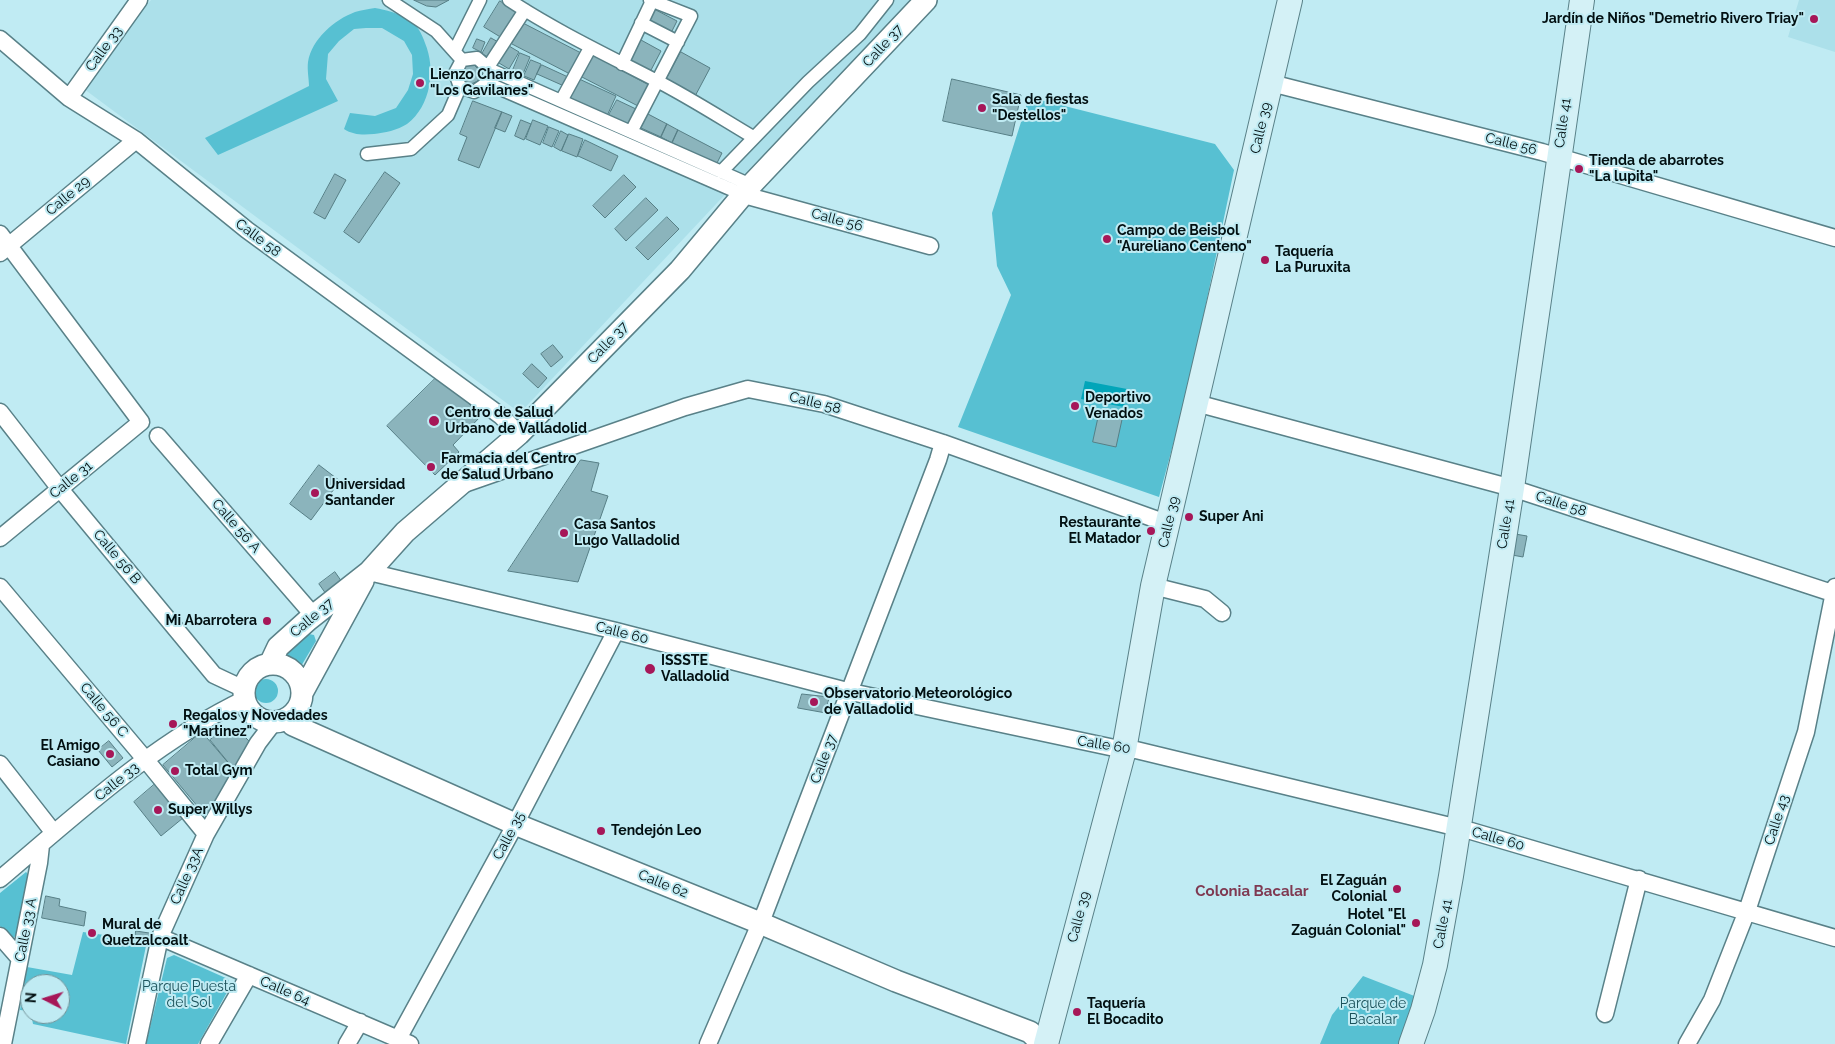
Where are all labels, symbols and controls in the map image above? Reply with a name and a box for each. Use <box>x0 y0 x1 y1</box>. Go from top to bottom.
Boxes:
place label: Jardín de Niños "Demetrio Rivero Triay" <box>1542 11 1804 27</box>
marker: Jardín de Niños "Demetrio Rivero Triay" <box>1808 13 1820 25</box>
street label: Calle 37 <box>859 21 907 71</box>
street label: Calle 33 <box>82 23 126 75</box>
place label: Lienzo Charro "Los Gavilanes" <box>430 67 533 100</box>
marker: Lienzo Charro "Los Gavilanes" <box>414 77 426 89</box>
place label: Sala de fiestas "Destellos" <box>992 92 1089 124</box>
street label: Calle 41 <box>1551 97 1575 149</box>
street label: Calle 39 <box>1247 101 1275 155</box>
marker: Sala de fiestas "Destellos" <box>976 102 988 114</box>
street label: Calle 56 <box>1483 129 1539 159</box>
place label: Tienda de abarrotes "La lupita" <box>1589 153 1724 186</box>
marker: Tienda de abarrotes "La lupita" <box>1573 163 1585 175</box>
street label: Calle 29 <box>43 173 93 219</box>
street label: Calle 56 <box>809 205 865 235</box>
street label: Calle 58 <box>232 215 284 261</box>
place label: Campo de Beisbol "Aureliano Centeno" <box>1117 223 1252 256</box>
marker: Campo de Beisbol "Aureliano Centeno" <box>1101 233 1113 245</box>
place label: Taquería La Puruxita <box>1275 244 1350 276</box>
marker: Taquería La Puruxita <box>1259 254 1271 266</box>
street label: Calle 37 <box>584 319 632 367</box>
street label: Calle 58 <box>787 388 843 418</box>
place label: Deportivo Venados <box>1085 390 1151 422</box>
marker: Deportivo Venados <box>1069 400 1081 412</box>
place label: Centro de Salud Urbano de Valladolid <box>445 405 587 438</box>
marker: Centro de Salud Urbano de Valladolid <box>427 414 441 428</box>
place label: Farmacia del Centro de Salud Urbano <box>441 451 577 484</box>
street label: Calle 31 <box>46 458 96 502</box>
marker: Farmacia del Centro de Salud Urbano <box>425 461 437 473</box>
place label: Universidad Santander <box>325 477 405 510</box>
marker: Universidad Santander <box>309 487 321 499</box>
street label: Calle 58 <box>1533 488 1589 520</box>
street label: Calle 39 <box>1155 495 1183 549</box>
street label: Calle 56 A <box>208 496 264 556</box>
street label: Calle 41 <box>1494 498 1518 550</box>
place label: Super Ani <box>1199 509 1264 525</box>
marker: Super Ani <box>1183 511 1195 523</box>
place label: Restaurante El Matador <box>1059 515 1141 548</box>
place label: Casa Santos Lugo Valladolid <box>574 517 680 550</box>
marker: Restaurante El Matador <box>1145 525 1157 537</box>
street label: Calle 56 B <box>89 526 145 588</box>
marker: Casa Santos Lugo Valladolid <box>558 527 570 539</box>
street label: Calle 37 <box>287 595 337 641</box>
place label: Mi Abarrotera <box>165 613 257 629</box>
marker: Mi Abarrotera <box>261 615 273 627</box>
street label: Calle 60 <box>594 618 650 648</box>
place label: ISSSTE Valladolid <box>661 653 729 686</box>
marker: ISSSTE Valladolid <box>643 662 657 676</box>
street label: Calle 56 C <box>76 679 132 741</box>
place label: Observatorio Meteorológico de Valladolid <box>824 686 1012 719</box>
marker: Observatorio Meteorológico de Valladolid <box>808 696 820 708</box>
place label: Regalos y Novedades "Martinez" <box>183 708 328 740</box>
marker: Regalos y Novedades "Martinez" <box>167 718 179 730</box>
street label: Calle 37 <box>807 732 841 786</box>
street label: Calle 60 <box>1076 733 1132 757</box>
place label: El Amigo Casiano <box>40 738 100 770</box>
marker: El Amigo Casiano <box>104 748 116 760</box>
street label: Calle 33 <box>92 759 142 805</box>
place label: Total Gym <box>185 763 253 779</box>
marker: Total Gym <box>169 765 181 777</box>
street label: Calle 43 <box>1761 793 1793 847</box>
place label: Super Willys <box>168 802 252 818</box>
marker: Super Willys <box>152 804 164 816</box>
street label: Calle 35 <box>489 809 529 863</box>
place label: Tendejón Leo <box>611 823 701 839</box>
street label: Calle 60 <box>1470 824 1526 854</box>
marker: Tendejón Leo <box>595 825 607 837</box>
street label: Calle 33A <box>167 845 207 907</box>
street label: Calle 62 <box>636 866 690 902</box>
place label: El Zaguán Colonial <box>1320 873 1387 906</box>
district label: Colonia Bacalar <box>1195 882 1309 900</box>
marker: El Zaguán Colonial <box>1391 883 1403 895</box>
street label: Calle 39 <box>1064 890 1094 944</box>
street label: Calle 33 A <box>12 897 40 963</box>
street label: Calle 41 <box>1430 898 1456 950</box>
place label: Hotel "El Zaguán Colonial" <box>1291 907 1406 940</box>
place label: Mural de Quetzalcoalt <box>102 917 188 950</box>
marker: Hotel "El Zaguán Colonial" <box>1410 917 1422 929</box>
marker: Mural de Quetzalcoalt <box>86 927 98 939</box>
street label: Calle 64 <box>257 973 313 1009</box>
north arrow <box>20 974 70 1024</box>
park label: Parque Puesta del Sol <box>142 979 236 1012</box>
text: N <box>23 992 39 1004</box>
place label: Taquería El Bocadito <box>1087 996 1164 1028</box>
park label: Parque de Bacalar <box>1340 996 1406 1028</box>
marker: Taquería El Bocadito <box>1071 1006 1083 1018</box>

